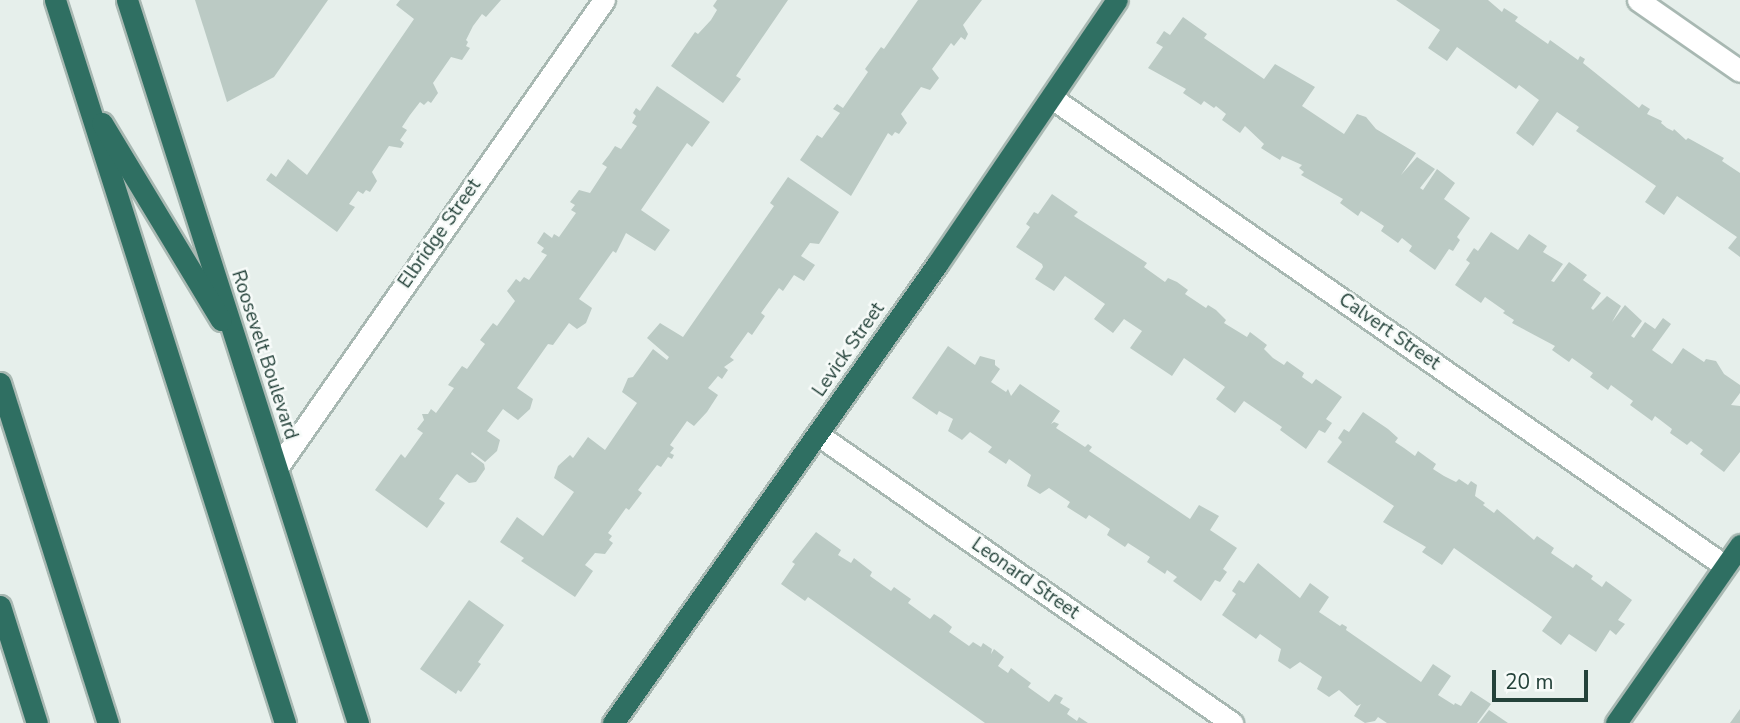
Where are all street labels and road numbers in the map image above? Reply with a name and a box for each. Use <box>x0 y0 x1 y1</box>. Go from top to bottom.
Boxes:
street label: Elbridge Street <box>394 175 486 293</box>
street label: Roosevelt Boulevard <box>226 268 302 442</box>
street label: Calvert Street <box>1334 289 1444 375</box>
street label: Levick Street <box>808 299 890 401</box>
street label: Leonard Street <box>967 533 1083 625</box>

